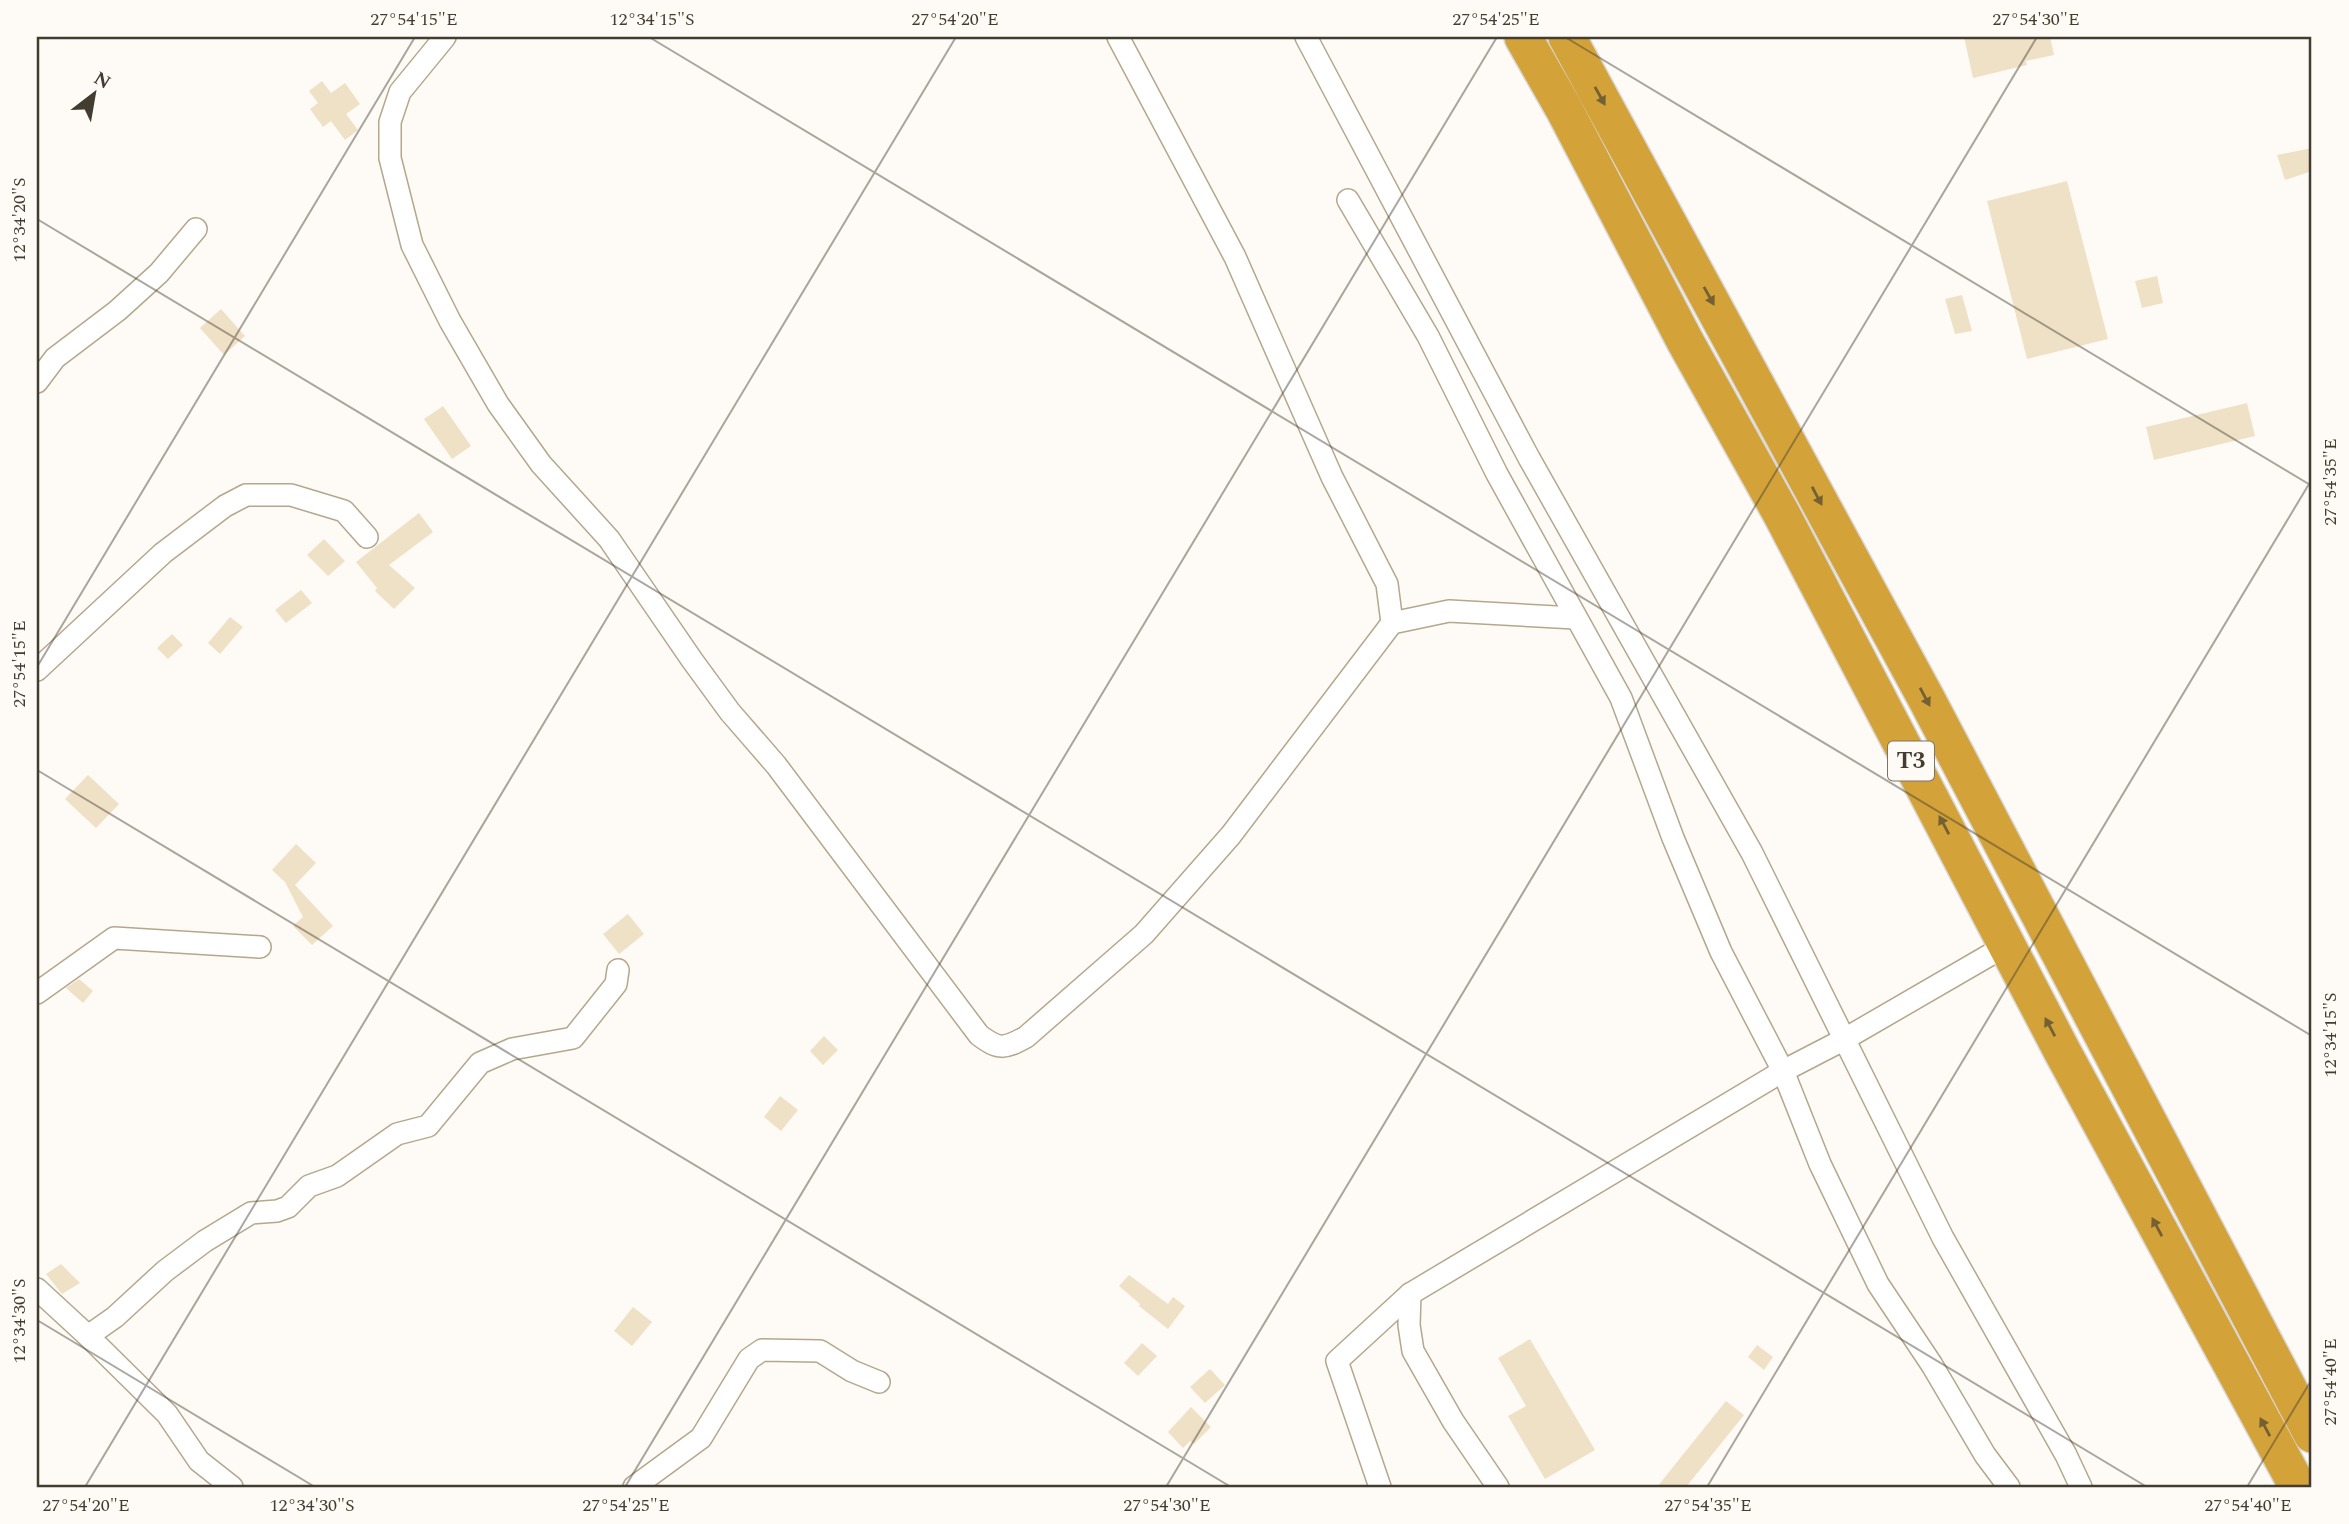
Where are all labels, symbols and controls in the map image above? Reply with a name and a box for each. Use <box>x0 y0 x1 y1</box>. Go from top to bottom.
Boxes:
text: 27°54'15"E <box>370 6 458 33</box>
text: 12°34'15"S <box>609 6 695 33</box>
text: 27°54'20"E <box>911 6 999 33</box>
text: 27°54'25"E <box>1452 6 1540 33</box>
text: 27°54'30"E <box>1992 6 2080 33</box>
north arrow <box>60 60 130 130</box>
text: N <box>88 64 116 97</box>
one-way arrow <box>1594 87 1606 106</box>
text: 12°34'20"S <box>6 177 33 263</box>
one-way arrow <box>1703 286 1715 306</box>
text: 27°54'35"E <box>2317 438 2344 526</box>
one-way arrow <box>1812 486 1823 506</box>
text: 27°54'15"E <box>6 620 33 708</box>
one-way arrow <box>1919 687 1931 706</box>
road number: T3 <box>1888 741 1934 780</box>
one-way arrow <box>1939 815 1950 835</box>
text: 12°34'15"S <box>2317 992 2344 1078</box>
one-way arrow <box>2044 1016 2056 1036</box>
one-way arrow <box>2151 1217 2163 1237</box>
text: 12°34'30"S <box>6 1278 33 1364</box>
text: 27°54'40"E <box>2317 1338 2344 1426</box>
one-way arrow <box>2259 1417 2271 1437</box>
text: 27°54'20"E <box>42 1492 130 1519</box>
text: 12°34'30"S <box>269 1492 355 1519</box>
text: 27°54'25"E <box>582 1492 670 1519</box>
text: 27°54'30"E <box>1123 1492 1211 1519</box>
text: 27°54'35"E <box>1664 1492 1752 1519</box>
text: 27°54'40"E <box>2204 1492 2292 1519</box>

